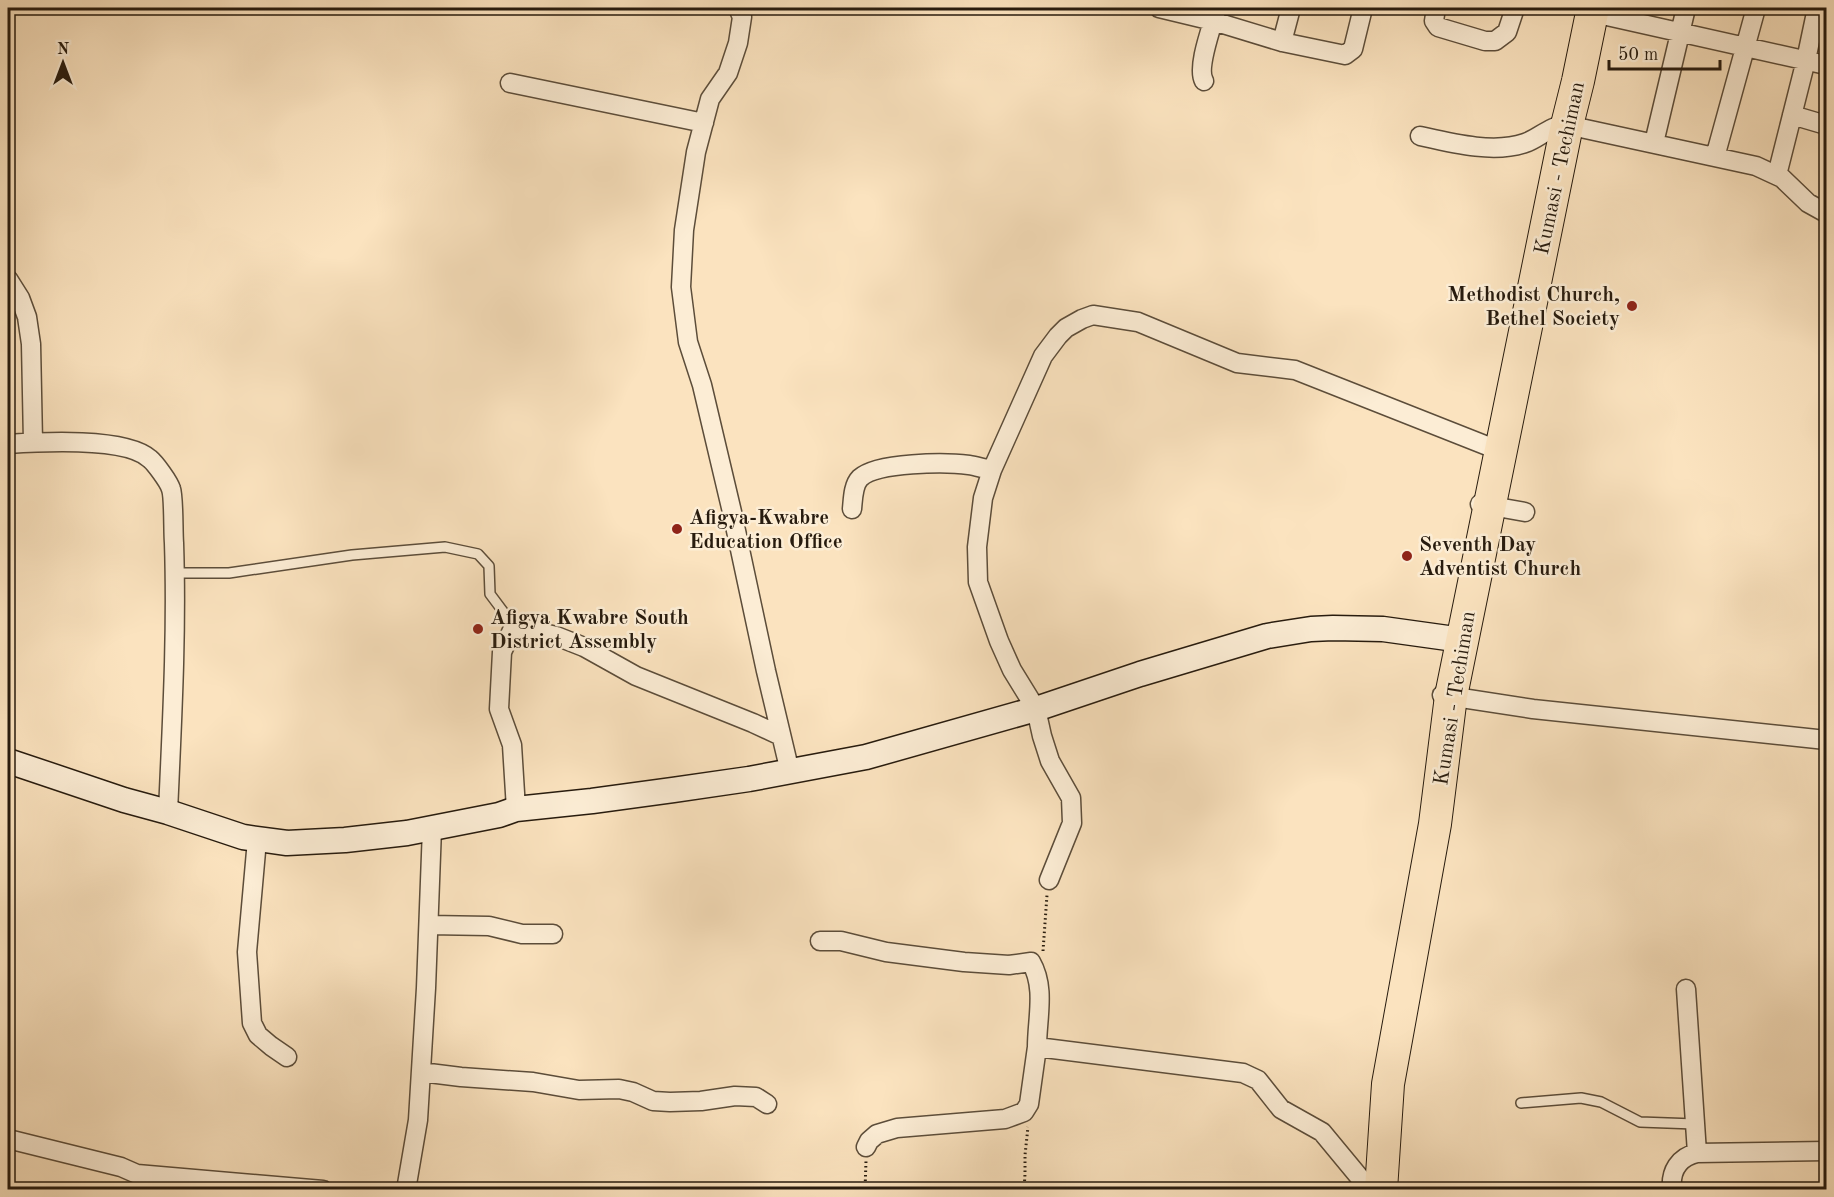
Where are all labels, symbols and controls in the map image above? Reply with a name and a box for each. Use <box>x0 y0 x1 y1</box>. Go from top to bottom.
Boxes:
north arrow <box>33 33 93 93</box>
scale bar <box>1609 33 1720 71</box>
text: N <box>57 42 70 58</box>
text: 50 m <box>1618 46 1658 64</box>
street label: Kumasi - Techiman <box>1532 80 1589 257</box>
place label: Methodist Church, Bethel Society <box>1448 285 1620 330</box>
marker: Methodist Church, Bethel Society <box>1625 299 1639 313</box>
place label: Afigya-Kwabre Education Office <box>689 508 843 553</box>
marker: Afigya-Kwabre Education Office <box>670 522 684 536</box>
place label: Seventh Day Adventist Church <box>1419 535 1581 580</box>
marker: Seventh Day Adventist Church <box>1400 549 1414 563</box>
place label: Afigya Kwabre South District Assembly <box>490 608 689 653</box>
street label: Kumasi - Techiman <box>1431 610 1480 787</box>
marker: Afigya Kwabre South District Assembly <box>471 622 485 636</box>

